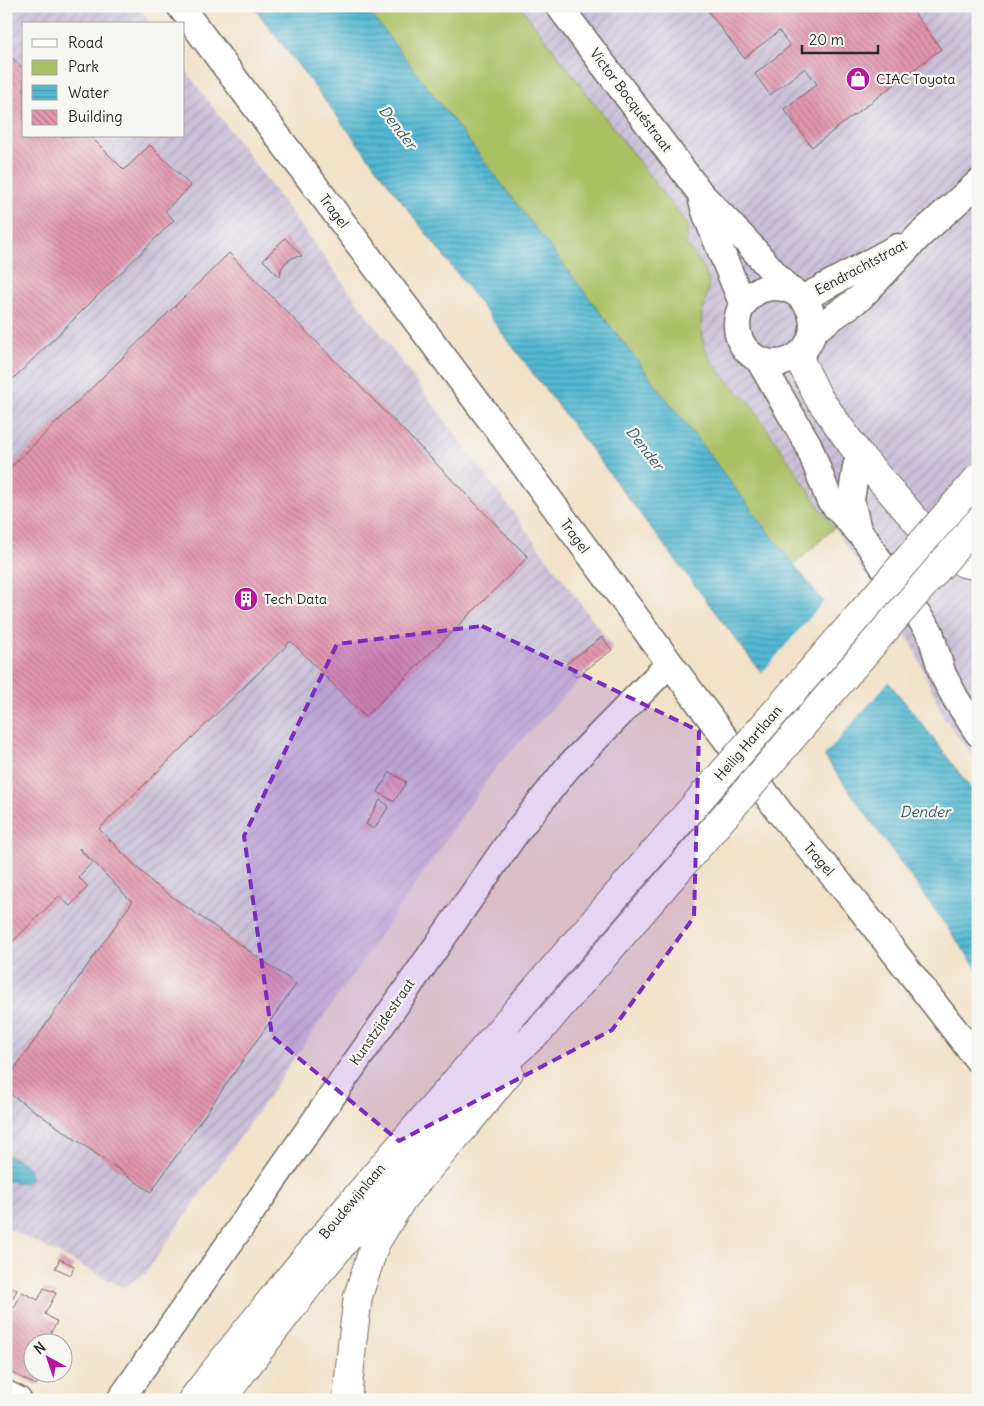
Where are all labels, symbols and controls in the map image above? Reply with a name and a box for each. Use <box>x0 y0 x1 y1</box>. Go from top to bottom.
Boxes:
legend <box>22 22 185 138</box>
scale bar <box>802 22 878 54</box>
text: 20 m <box>809 30 844 49</box>
text: Road <box>68 33 103 52</box>
street label: Victor Bocquéstraat <box>586 45 676 156</box>
text: Park <box>68 57 99 76</box>
shop icon: CIAC Toyota <box>845 66 871 92</box>
place label: CIAC Toyota <box>876 70 956 88</box>
text: Water <box>68 83 109 102</box>
water label: Dender <box>375 101 422 154</box>
text: Building <box>68 107 123 126</box>
street label: Tragel <box>315 190 353 232</box>
street label: Eendrachtstraat <box>812 235 911 299</box>
water label: Dender <box>622 422 669 475</box>
street label: Tragel <box>556 515 594 557</box>
building icon: Tech Data <box>233 586 259 612</box>
place label: Tech Data <box>264 590 327 608</box>
street label: Heilig Hartlaan <box>710 702 786 784</box>
water label: Dender <box>900 802 952 821</box>
street label: Tragel <box>800 839 838 879</box>
street label: Kunstzijdestraat <box>345 975 419 1069</box>
street label: Boudewijnlaan <box>315 1159 389 1243</box>
north arrow <box>22 1334 72 1384</box>
text: N <box>30 1338 49 1358</box>

